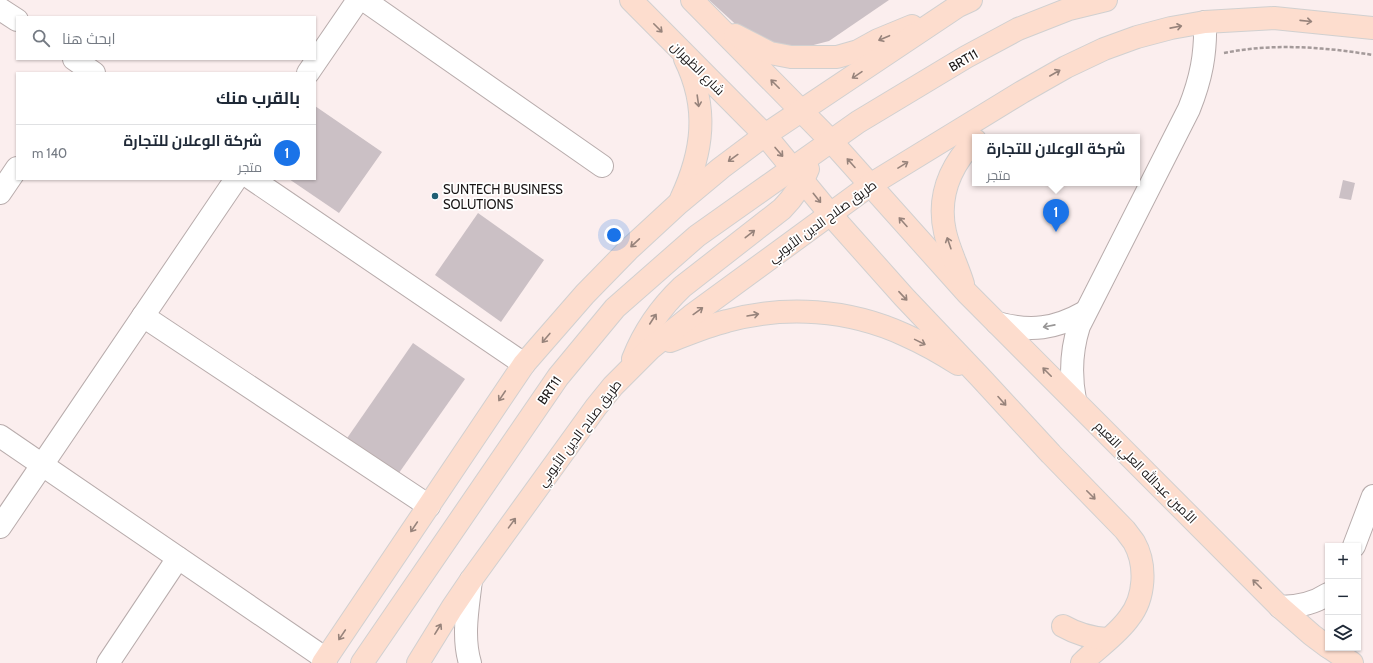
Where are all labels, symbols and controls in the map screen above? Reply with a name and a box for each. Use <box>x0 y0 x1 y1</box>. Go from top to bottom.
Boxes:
search box <box>16 16 316 60</box>
one-way arrow <box>1299 17 1312 25</box>
one-way arrow <box>653 23 663 33</box>
one-way arrow <box>1169 23 1182 31</box>
icon: search <box>30 27 52 49</box>
text: ابحث هنا <box>62 30 116 48</box>
one-way arrow <box>878 34 890 42</box>
street label: شارع الظهران <box>667 38 728 99</box>
street label: BRT11 <box>946 45 980 75</box>
one-way arrow <box>1049 68 1061 76</box>
one-way arrow <box>851 70 862 79</box>
one-way arrow <box>770 79 780 89</box>
text: بالقرب منك <box>216 88 300 108</box>
one-way arrow <box>694 94 702 107</box>
text: شركة الوعلان للتجارة <box>123 132 262 150</box>
popup <box>972 134 1140 186</box>
text: شركة الوعلان للتجارة <box>987 140 1125 158</box>
text: 140 m <box>32 145 67 161</box>
text: 1 <box>285 145 289 161</box>
one-way arrow <box>774 146 783 156</box>
one-way arrow <box>728 154 739 163</box>
one-way arrow <box>846 158 855 169</box>
text: متجر <box>238 159 262 175</box>
one-way arrow <box>897 161 908 169</box>
text: متجر <box>987 167 1011 183</box>
street label: طريق صلاح الدين الأيوبي <box>765 176 881 268</box>
place label: SUNTECH BUSINESS SOLUTIONS <box>443 181 563 212</box>
marker: SUNTECH BUSINESS SOLUTIONS <box>430 191 440 201</box>
one-way arrow <box>813 193 822 203</box>
pin: 1 <box>1043 199 1069 232</box>
one-way arrow <box>898 217 908 227</box>
your location <box>604 225 624 245</box>
one-way arrow <box>745 229 756 238</box>
one-way arrow <box>945 236 952 249</box>
one-way arrow <box>630 239 640 248</box>
one-way arrow <box>898 291 908 301</box>
one-way arrow <box>693 307 704 315</box>
one-way arrow <box>746 311 759 319</box>
one-way arrow <box>649 314 658 325</box>
one-way arrow <box>1043 323 1056 331</box>
one-way arrow <box>541 333 550 343</box>
one-way arrow <box>914 339 926 346</box>
one-way arrow <box>1042 367 1052 377</box>
street label: BRT11 <box>534 373 564 407</box>
street label: طريق صلاح الدين الأيوبي <box>534 376 627 491</box>
one-way arrow <box>498 390 506 402</box>
one-way arrow <box>997 395 1006 406</box>
street label: الأمين عبدالله العلي النعيم <box>1089 418 1200 529</box>
one-way arrow <box>1086 490 1096 500</box>
one-way arrow <box>508 517 516 528</box>
one-way arrow <box>410 522 418 533</box>
map controls <box>1325 543 1361 651</box>
button: + <box>1325 543 1361 579</box>
one-way arrow <box>1252 579 1262 589</box>
button: − <box>1325 579 1361 615</box>
button: layers <box>1325 615 1361 651</box>
one-way arrow <box>434 624 442 635</box>
one-way arrow <box>338 630 346 641</box>

